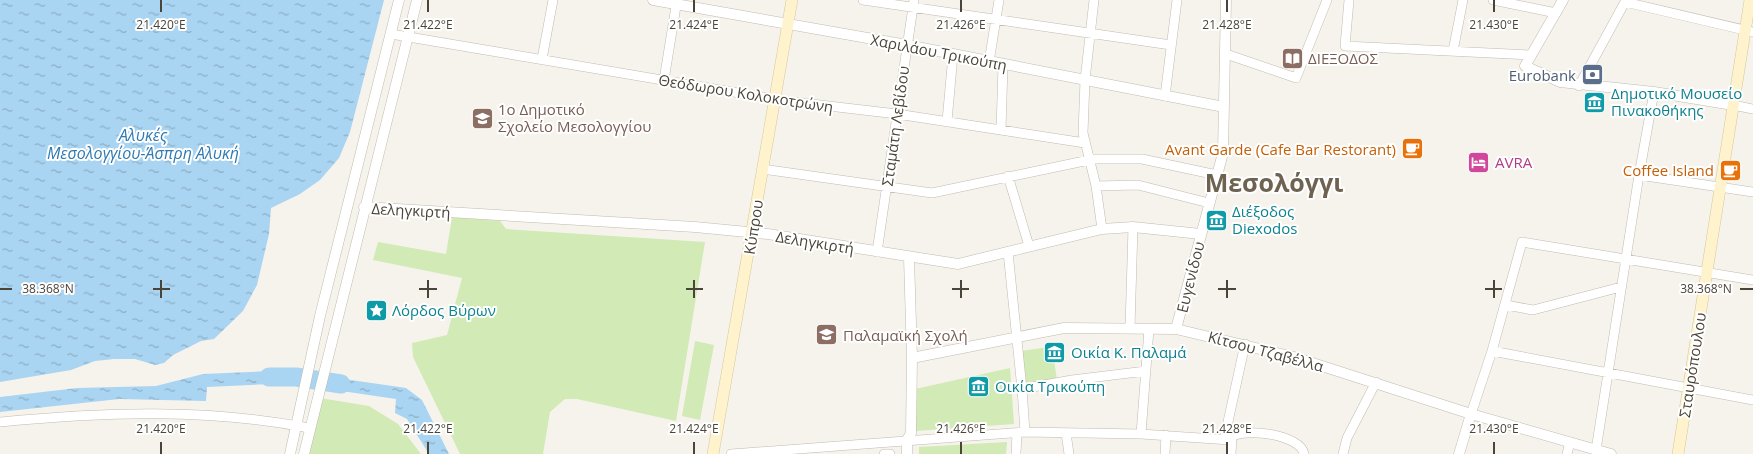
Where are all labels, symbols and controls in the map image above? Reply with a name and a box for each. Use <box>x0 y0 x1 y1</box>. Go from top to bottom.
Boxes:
text: 21.420°E <box>136 16 186 33</box>
text: 21.422°E <box>403 16 453 33</box>
text: 21.424°E <box>669 16 719 33</box>
text: 21.426°E <box>936 16 986 33</box>
text: 21.428°E <box>1202 16 1252 33</box>
text: 21.430°E <box>1469 16 1519 33</box>
street label: Χαριλάου Τρικούπη <box>869 29 1009 75</box>
library icon: ΔΙΕΞΟΔΟΣ <box>1280 46 1304 70</box>
place label: ΔΙΕΞΟΔΟΣ <box>1308 48 1378 68</box>
bank icon: Eurobank <box>1580 63 1604 87</box>
street label: Σταμάτη Λεβίδου <box>877 65 913 187</box>
place label: Eurobank <box>1509 65 1576 85</box>
street label: Θεόδωρου Κολοκοτρώνη <box>657 69 835 117</box>
place label: Δημοτικό Μουσείο Πινακοθήκης <box>1611 83 1742 120</box>
museum icon: Δημοτικό Μουσείο Πινακοθήκης <box>1583 90 1607 114</box>
place label: 1ο Δημοτικό Σχολείο Μεσολογγίου <box>498 99 651 136</box>
school or university icon: 1ο Δημοτικό Σχολείο Μεσολογγίου <box>470 106 494 130</box>
water label: Αλυκές Μεσολογγίου-Άσπρη Αλυκή <box>47 124 239 164</box>
cafe icon: Avant Garde (Cafe Bar Restorant) <box>1400 137 1424 161</box>
place label: Avant Garde (Cafe Bar Restorant) <box>1165 139 1396 159</box>
hotel icon: AVRA <box>1467 150 1491 174</box>
place label: AVRA <box>1495 152 1533 172</box>
cafe icon: Coffee Island <box>1718 158 1742 182</box>
place label: Coffee Island <box>1623 160 1714 180</box>
district label: Μεσολόγγι <box>1205 165 1343 199</box>
street label: Δεληγκιρτή <box>371 198 451 222</box>
street label: Κύπρου <box>739 198 767 256</box>
place label: Διέξοδος Diexodos <box>1232 201 1297 238</box>
museum icon: Διέξοδος Diexodos <box>1204 208 1228 232</box>
street label: Δεληγκιρτή <box>774 226 856 258</box>
street label: Ευγενίδου <box>1172 239 1208 315</box>
text: 38.368°N <box>22 280 74 297</box>
text: 38.368°N <box>1680 280 1732 297</box>
place icon: Λόρδος Βύρων <box>364 298 388 322</box>
place label: Λόρδος Βύρων <box>392 300 496 320</box>
street label: Σταυρόπουλου <box>1674 311 1710 419</box>
school or university icon: Παλαμαϊκή Σχολή <box>815 323 839 347</box>
place label: Παλαμαϊκή Σχολή <box>843 325 968 345</box>
street label: Κίτσου Τζαβέλλα <box>1206 326 1326 376</box>
museum icon: Οικία Κ. Παλαμά <box>1043 340 1067 364</box>
place label: Οικία Κ. Παλαμά <box>1071 342 1187 362</box>
museum icon: Οικία Τρικούπη <box>967 374 991 398</box>
place label: Οικία Τρικούπη <box>995 376 1105 396</box>
text: 21.420°E <box>136 420 186 437</box>
text: 21.422°E <box>403 420 453 437</box>
text: 21.424°E <box>669 420 719 437</box>
text: 21.426°E <box>936 420 986 437</box>
text: 21.428°E <box>1202 420 1252 437</box>
text: 21.430°E <box>1469 420 1519 437</box>

